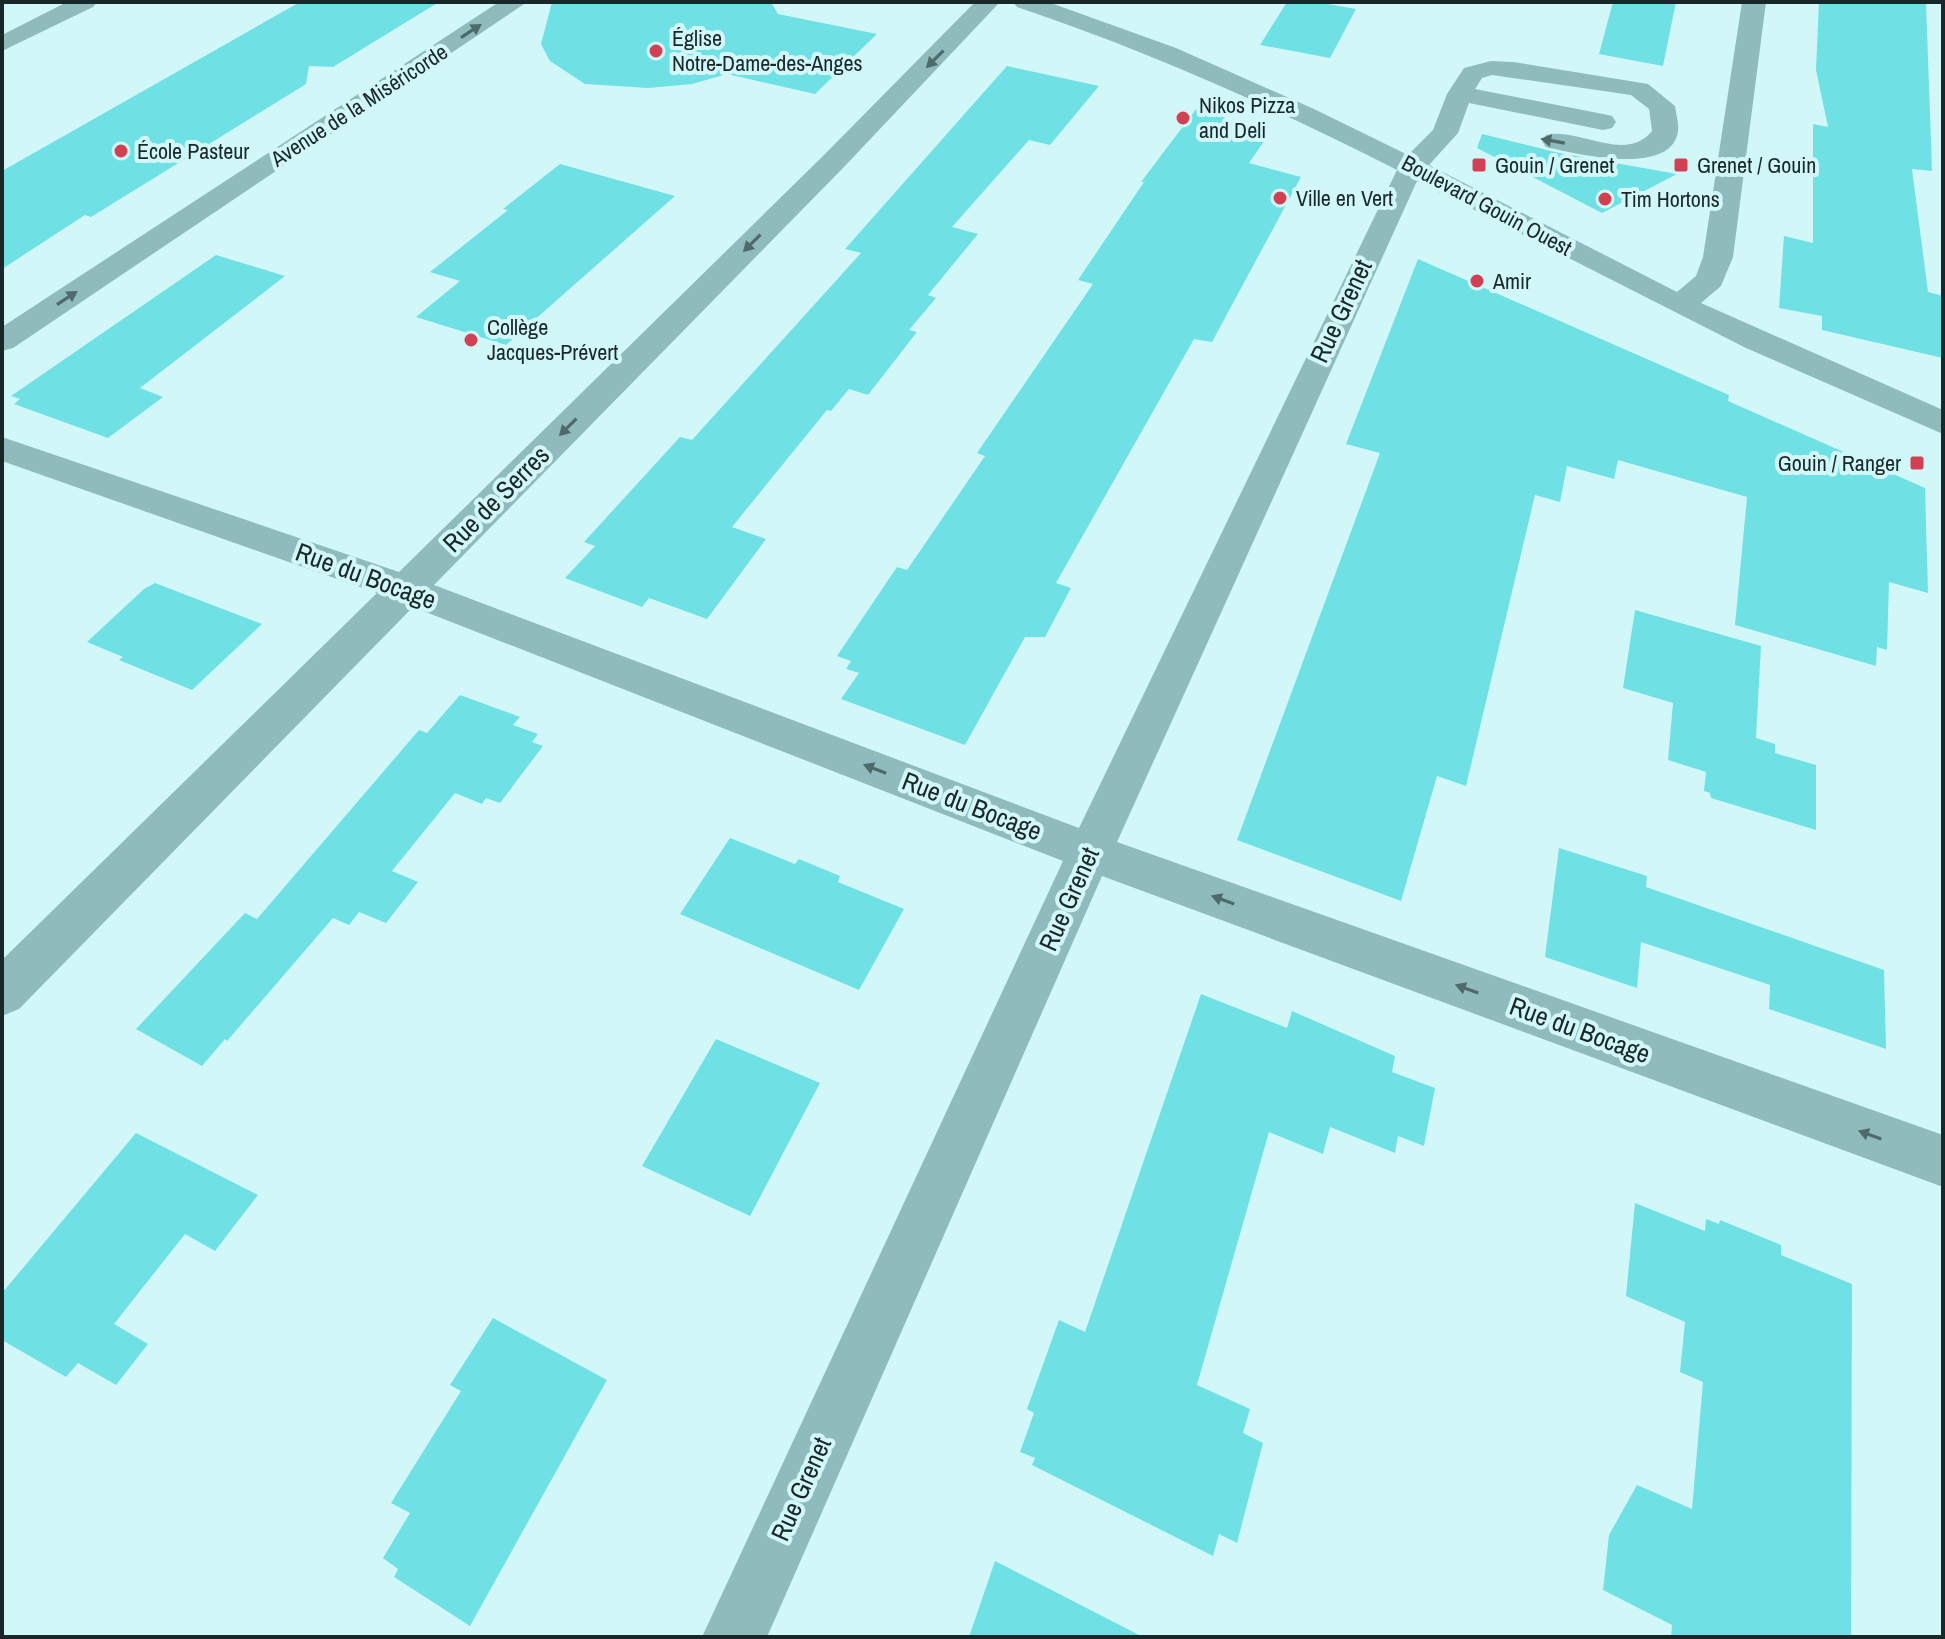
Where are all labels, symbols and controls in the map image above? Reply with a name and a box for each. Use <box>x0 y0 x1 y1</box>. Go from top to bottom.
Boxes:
place label: Église Notre-Dame-des-Anges <box>672 23 862 78</box>
one-way arrow <box>461 24 482 39</box>
street label: Avenue de la Miséricorde <box>264 37 453 174</box>
marker: Église Notre-Dame-des-Anges <box>647 42 665 60</box>
one-way arrow <box>927 49 945 68</box>
place label: Nikos Pizza and Deli <box>1199 90 1295 145</box>
marker: Nikos Pizza and Deli <box>1174 109 1192 127</box>
one-way arrow <box>1541 134 1566 147</box>
place label: École Pasteur <box>137 136 249 166</box>
marker: École Pasteur <box>112 142 130 160</box>
street label: Boulevard Gouin Ouest <box>1397 147 1577 263</box>
place label: Gouin / Grenet <box>1495 150 1614 180</box>
place label: Grenet / Gouin <box>1697 150 1816 180</box>
marker: Gouin / Grenet <box>1470 156 1488 174</box>
marker: Grenet / Gouin <box>1672 156 1690 174</box>
place label: Ville en Vert <box>1296 183 1393 213</box>
place label: Tim Hortons <box>1621 184 1720 214</box>
marker: Ville en Vert <box>1271 189 1289 207</box>
marker: Tim Hortons <box>1596 190 1614 208</box>
one-way arrow <box>743 233 762 252</box>
street label: Rue Grenet <box>1301 253 1380 368</box>
place label: Amir <box>1492 266 1531 296</box>
marker: Amir <box>1468 272 1486 290</box>
one-way arrow <box>56 291 78 305</box>
place label: Collège Jacques-Prévert <box>487 312 618 367</box>
marker: Collège Jacques-Prévert <box>462 331 480 349</box>
one-way arrow <box>559 417 578 436</box>
street label: Rue de Serres <box>435 438 557 560</box>
place label: Gouin / Ranger <box>1778 448 1901 478</box>
marker: Gouin / Ranger <box>1908 454 1926 472</box>
street label: Rue du Bocage <box>291 534 441 617</box>
one-way arrow <box>863 762 887 775</box>
street label: Rue du Bocage <box>897 763 1047 848</box>
street label: Rue Grenet <box>1030 841 1107 956</box>
one-way arrow <box>1211 893 1235 906</box>
one-way arrow <box>1455 982 1479 994</box>
street label: Rue du Bocage <box>1505 988 1655 1071</box>
one-way arrow <box>1858 1128 1882 1140</box>
street label: Rue Grenet <box>762 1431 839 1546</box>

